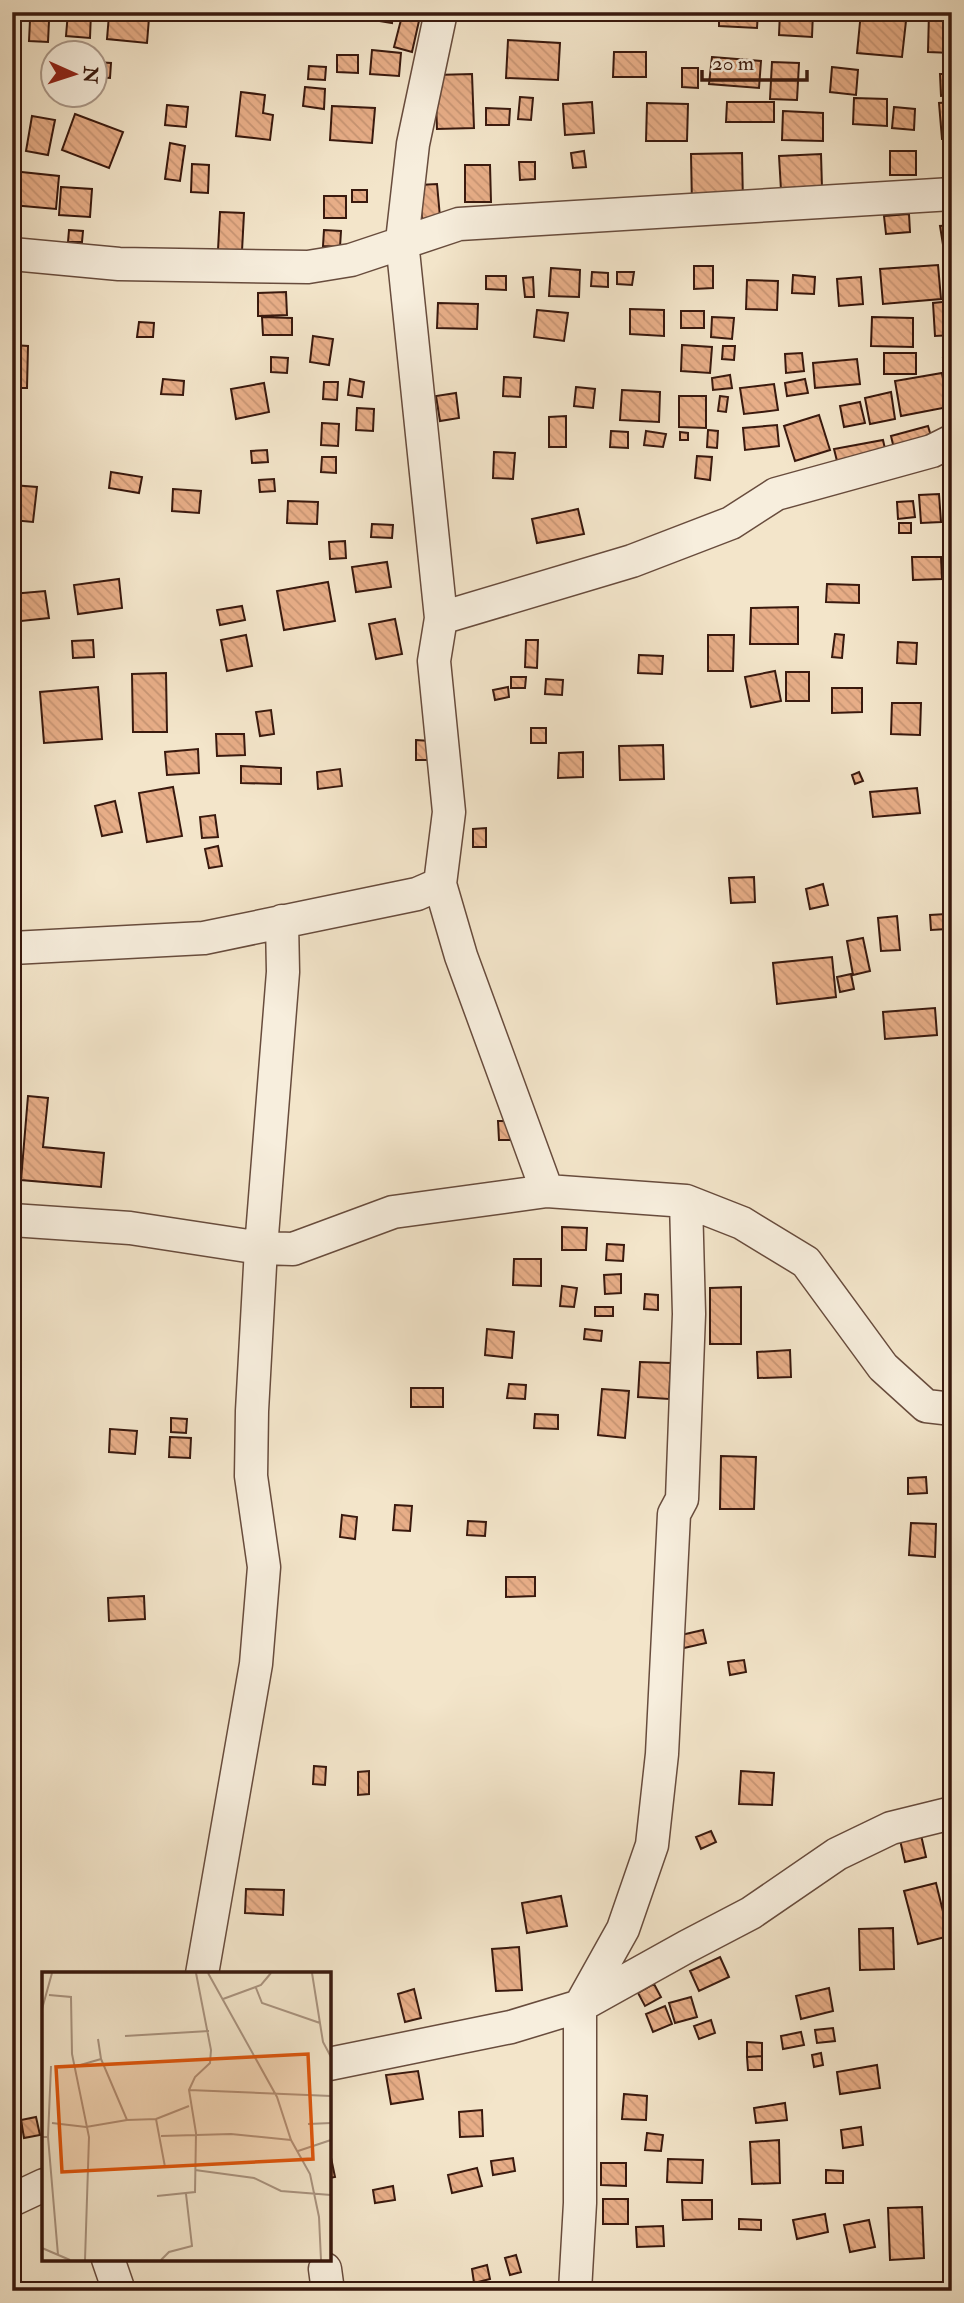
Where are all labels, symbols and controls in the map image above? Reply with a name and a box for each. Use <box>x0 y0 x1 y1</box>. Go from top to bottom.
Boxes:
north arrow <box>38 38 108 108</box>
scale bar <box>702 38 806 82</box>
text: 20 m <box>712 50 754 77</box>
text: N <box>77 65 102 85</box>
inset map <box>42 1972 331 2261</box>

